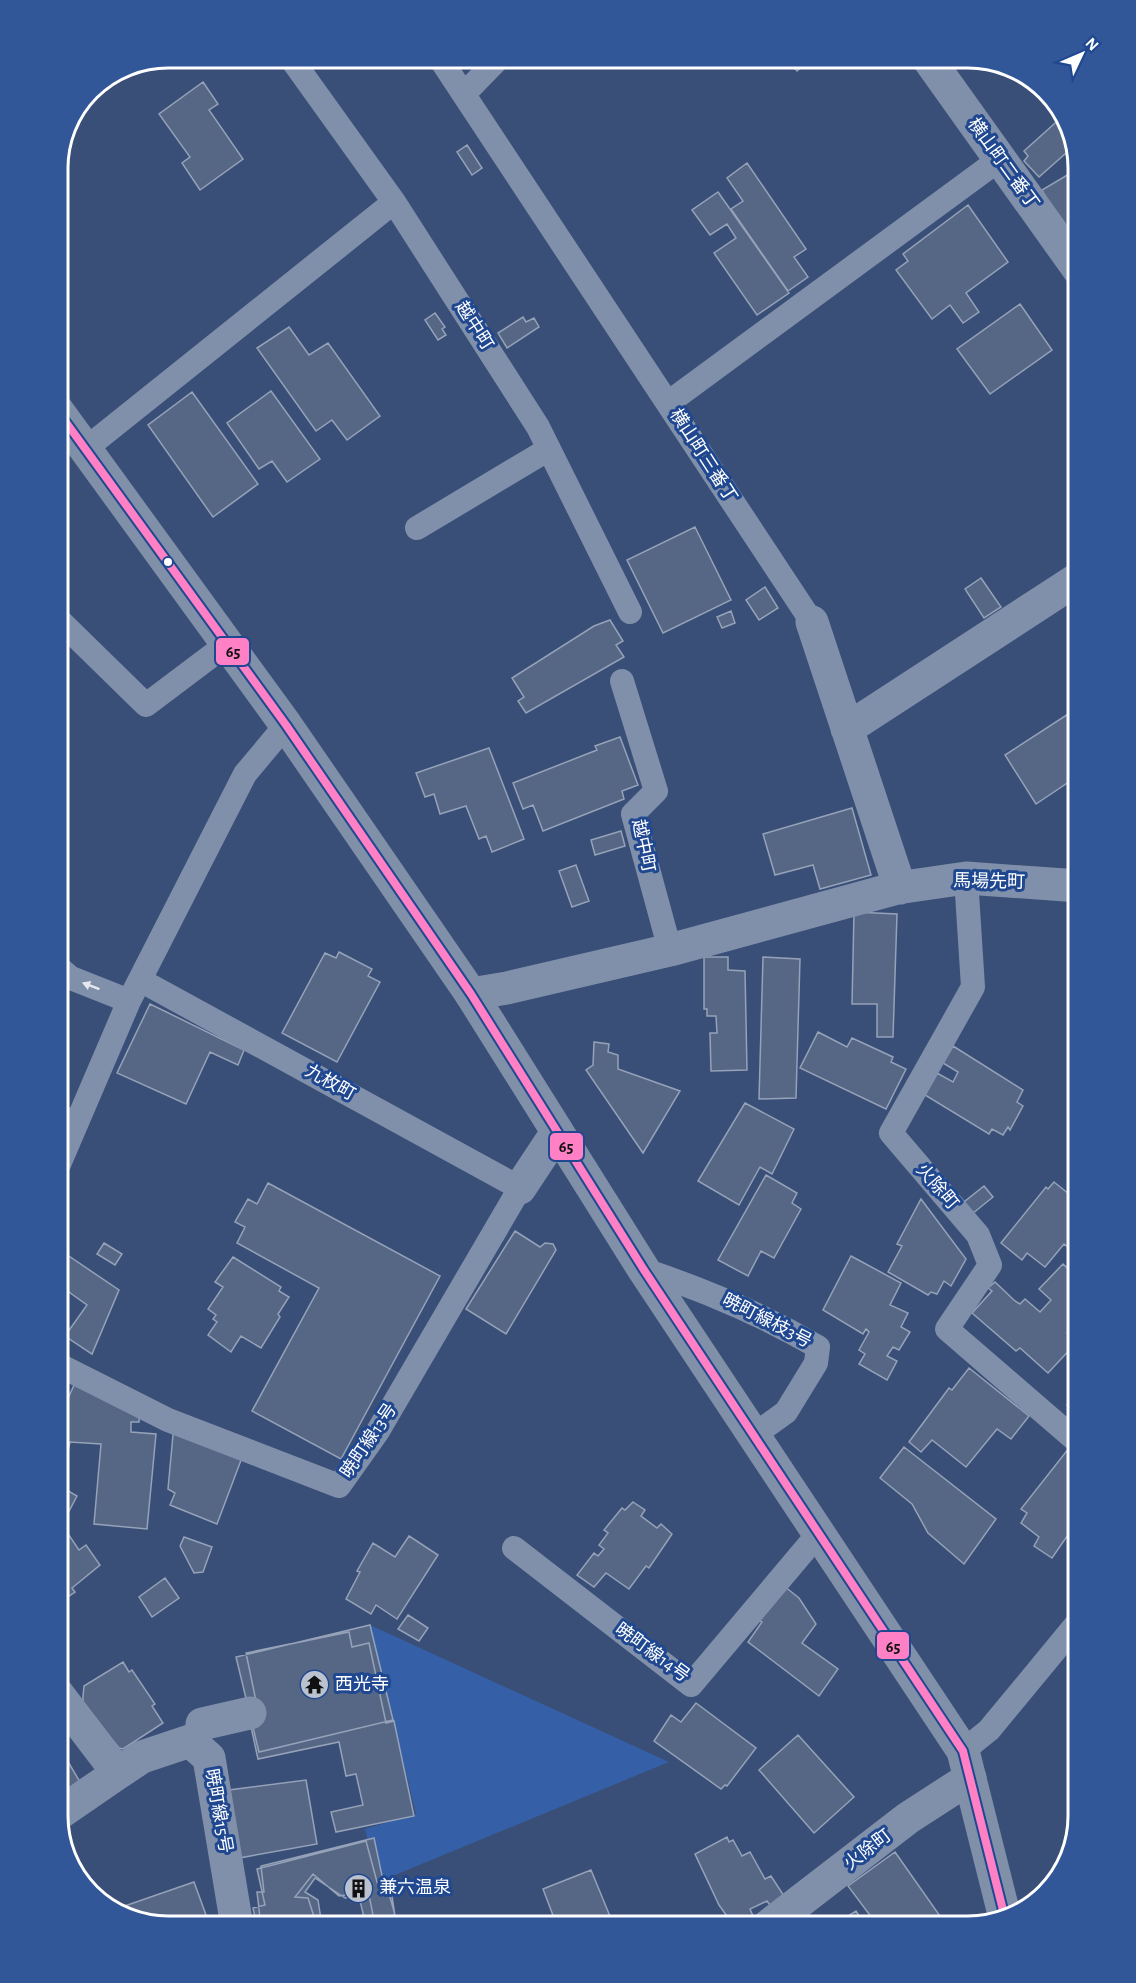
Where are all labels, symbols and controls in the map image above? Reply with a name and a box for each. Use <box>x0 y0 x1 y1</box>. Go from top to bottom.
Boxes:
north arrow <box>1052 24 1112 84</box>
text: N <box>1082 35 1102 54</box>
street label: 横山町二番丁 <box>964 114 1043 213</box>
street label: 越中町 <box>452 298 497 354</box>
street label: 横山町三番丁 <box>666 405 741 506</box>
unlabelled marker <box>162 556 174 568</box>
line badge: 65 <box>215 637 250 666</box>
text: 65 <box>226 644 240 660</box>
street label: 越中町 <box>629 818 658 874</box>
street label: 馬場先町 <box>953 871 1025 892</box>
one-way arrow <box>82 981 100 991</box>
street label: 九枚町 <box>302 1060 359 1104</box>
line badge: 65 <box>549 1132 584 1161</box>
text: 65 <box>559 1139 573 1155</box>
street label: 火除町 <box>912 1160 962 1213</box>
street label: 暁町線枝3号 <box>720 1289 815 1351</box>
street label: 暁町線13号 <box>336 1399 400 1482</box>
street label: 暁町線14号 <box>612 1619 694 1686</box>
line badge: 65 <box>876 1631 910 1660</box>
text: 65 <box>886 1639 900 1655</box>
temple icon: 西光寺 <box>298 1669 330 1701</box>
place label: 西光寺 <box>335 1675 389 1694</box>
street label: 暁町線15号 <box>202 1767 236 1855</box>
street label: 火除町 <box>841 1825 895 1874</box>
building icon: 兼六温泉 <box>342 1872 374 1904</box>
place label: 兼六温泉 <box>379 1877 451 1897</box>

